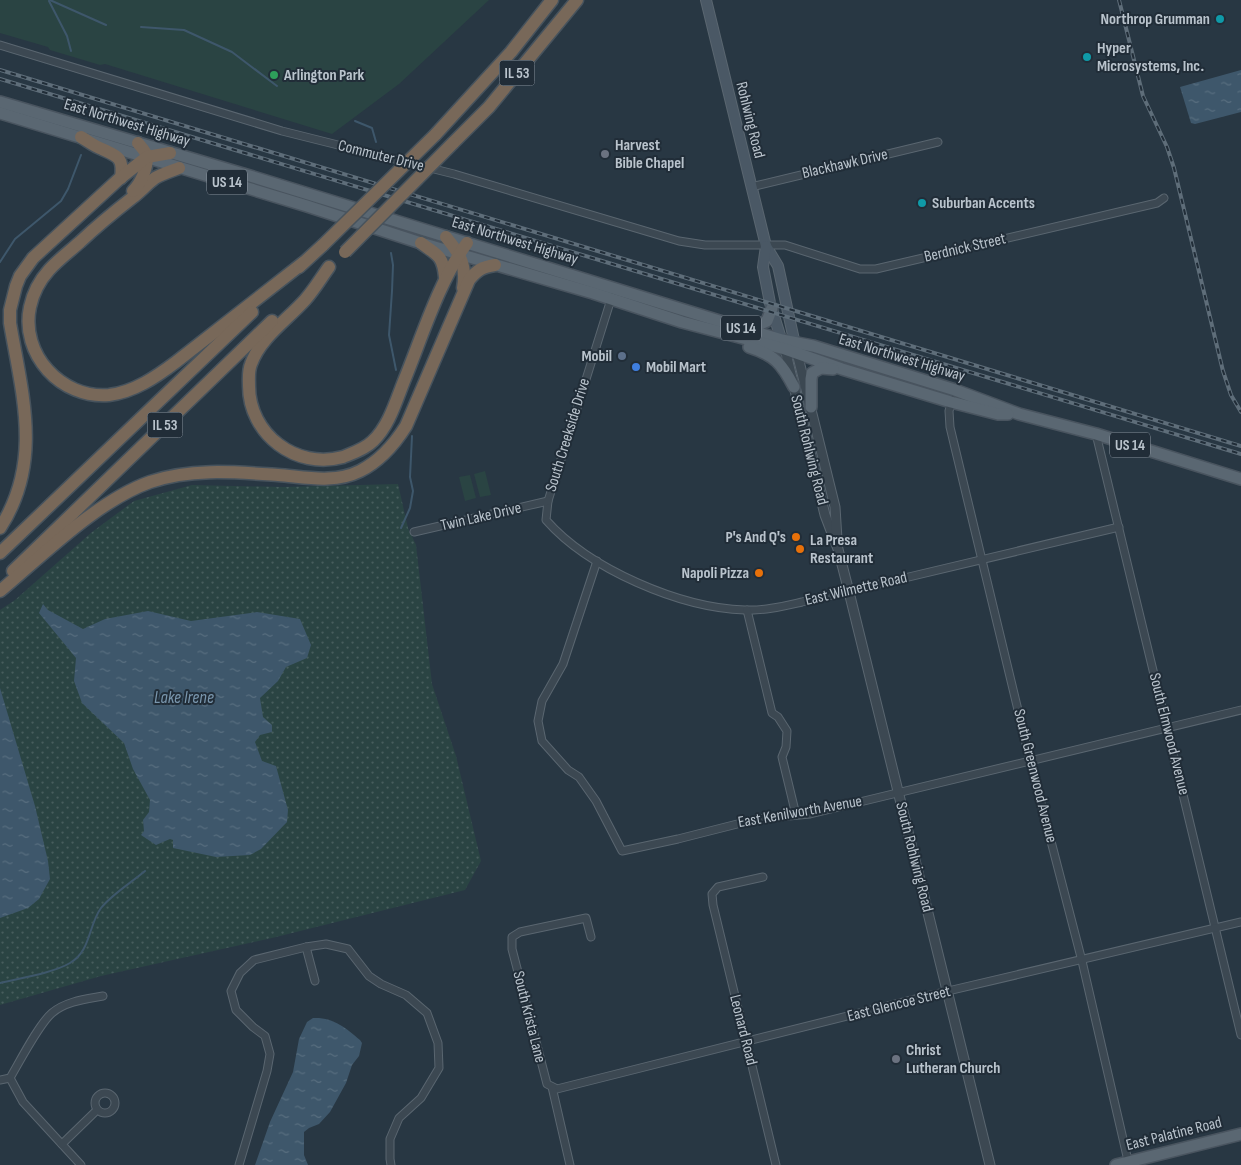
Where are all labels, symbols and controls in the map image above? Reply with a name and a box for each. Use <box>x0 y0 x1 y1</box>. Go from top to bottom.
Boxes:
place label: Northrop Grumman <box>1101 10 1210 29</box>
marker: Northrop Grumman <box>1214 13 1226 25</box>
place label: Hyper Microsystems, Inc. <box>1097 39 1204 76</box>
marker: Hyper Microsystems, Inc. <box>1081 51 1093 63</box>
road number: IL 53 <box>500 60 534 86</box>
place label: Arlington Park <box>283 66 365 85</box>
marker: Arlington Park <box>268 69 280 81</box>
street label: Rohlwing Road <box>731 80 769 160</box>
street label: East Northwest Highway <box>62 95 192 151</box>
street label: Commuter Drive <box>336 136 426 176</box>
place label: Harvest Bible Chapel <box>615 136 684 173</box>
street label: Blackhawk Drive <box>800 145 890 183</box>
marker: Harvest Bible Chapel <box>599 148 611 160</box>
road number: US 14 <box>207 170 247 194</box>
place label: Suburban Accents <box>932 194 1035 213</box>
marker: Suburban Accents <box>916 197 928 209</box>
street label: East Northwest Highway <box>450 213 580 269</box>
street label: Berdnick Street <box>922 229 1008 267</box>
road number: US 14 <box>721 316 761 340</box>
street label: East Northwest Highway <box>837 330 967 386</box>
place label: Mobil <box>581 347 612 366</box>
marker: Mobil <box>616 350 628 362</box>
place label: Mobil Mart <box>646 358 706 377</box>
marker: Mobil Mart <box>630 361 642 373</box>
street label: South Creekside Drive <box>542 376 594 494</box>
street label: South Rohlwing Road <box>786 393 832 507</box>
road number: IL 53 <box>148 412 182 438</box>
road number: US 14 <box>1110 432 1150 458</box>
street label: Twin Lake Drive <box>439 499 523 535</box>
place label: P's And Q's <box>725 528 786 547</box>
marker: P's And Q's <box>790 531 802 543</box>
place label: La Presa Restaurant <box>810 531 873 568</box>
marker: La Presa Restaurant <box>794 543 806 555</box>
place label: Napoli Pizza <box>681 564 749 583</box>
marker: Napoli Pizza <box>753 567 765 579</box>
street label: East Wilmette Road <box>803 568 909 610</box>
street label: South Elmwood Avenue <box>1145 671 1193 797</box>
water label: Lake Irene <box>154 687 214 708</box>
street label: South Greenwood Avenue <box>1009 707 1061 845</box>
street label: East Kenilworth Avenue <box>736 792 864 832</box>
street label: South Rohlwing Road <box>891 800 937 914</box>
street label: South Krista Lane <box>508 969 550 1065</box>
street label: East Glencoe Street <box>845 982 953 1026</box>
street label: Leonard Road <box>725 993 761 1067</box>
place label: Christ Lutheran Church <box>906 1041 1000 1078</box>
marker: Christ Lutheran Church <box>890 1053 902 1065</box>
street label: East Palatine Road <box>1124 1113 1224 1155</box>

